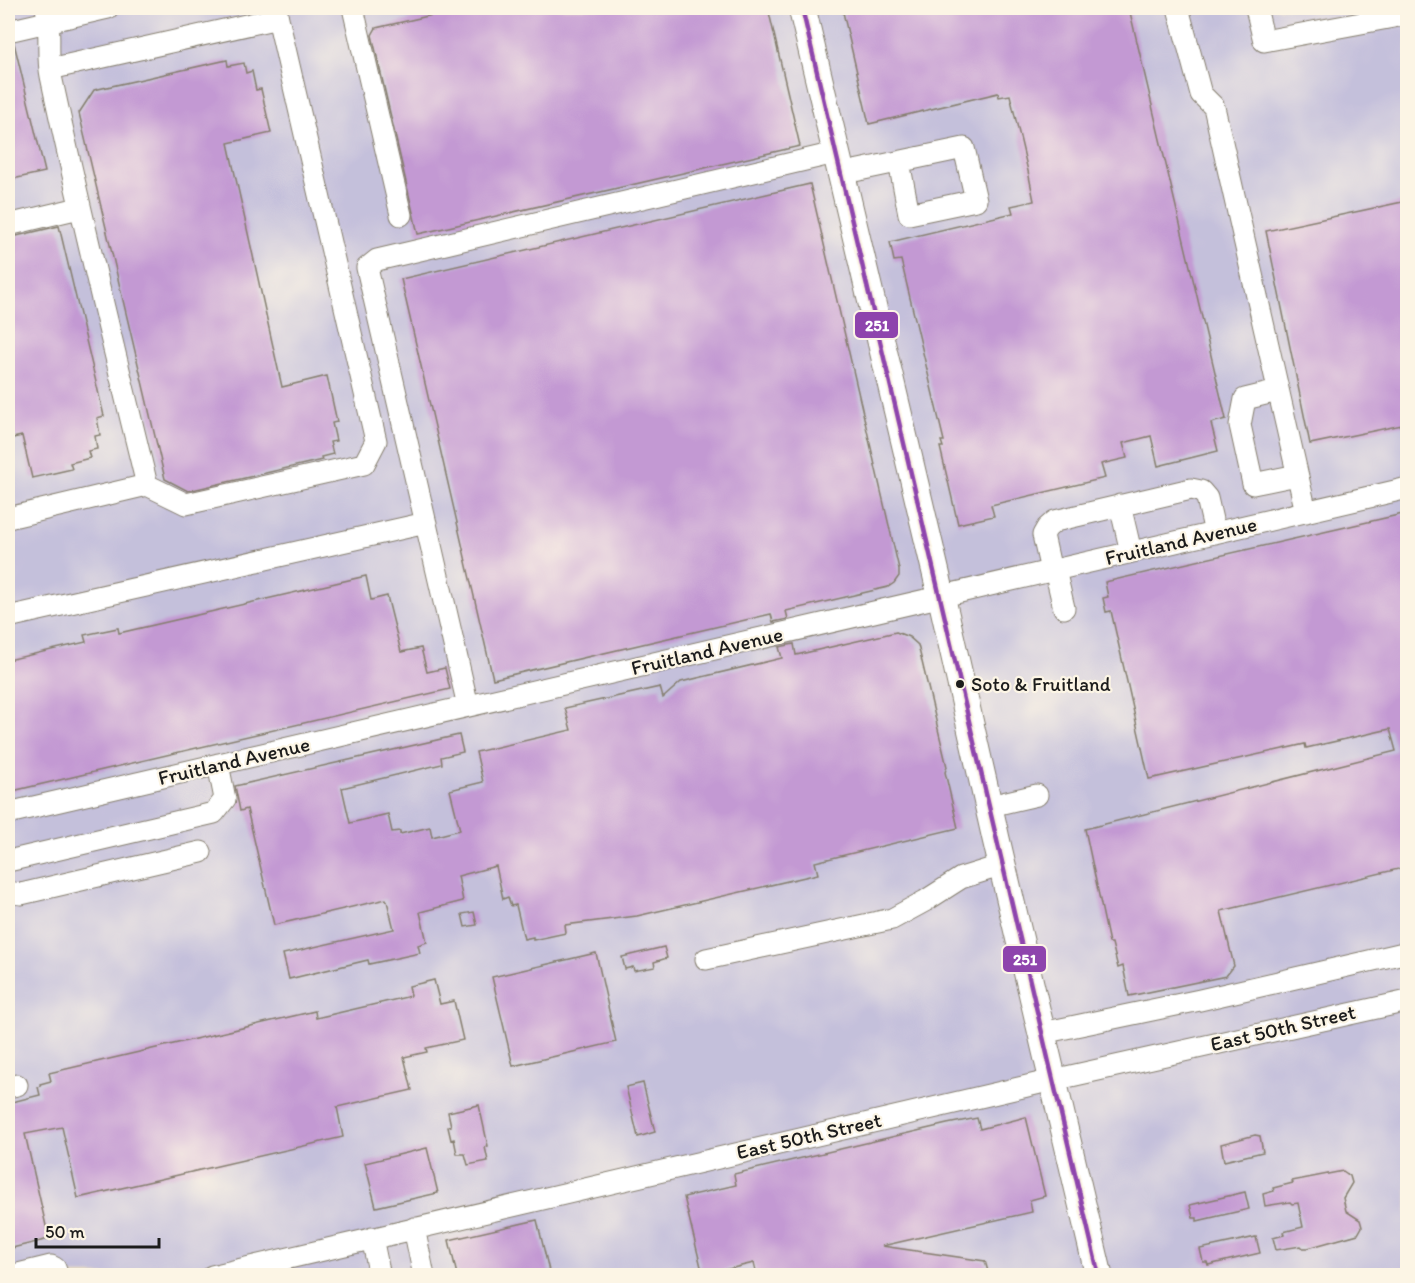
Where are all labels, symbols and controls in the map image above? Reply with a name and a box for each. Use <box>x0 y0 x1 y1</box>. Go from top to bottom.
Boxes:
line badge: 251 <box>854 311 899 339</box>
text: 251 <box>865 316 890 335</box>
street label: Fruitland Avenue <box>1103 511 1259 570</box>
street label: Fruitland Avenue <box>629 621 785 680</box>
place label: Soto & Fruitland <box>971 672 1111 696</box>
marker: Soto & Fruitland <box>954 678 966 690</box>
street label: Fruitland Avenue <box>156 731 312 790</box>
line badge: 251 <box>1002 945 1047 973</box>
text: 251 <box>1013 950 1038 969</box>
street label: East 50th Street <box>1208 999 1358 1056</box>
street label: East 50th Street <box>734 1107 884 1164</box>
scale bar <box>36 1211 159 1249</box>
text: 50 m <box>45 1221 85 1243</box>

